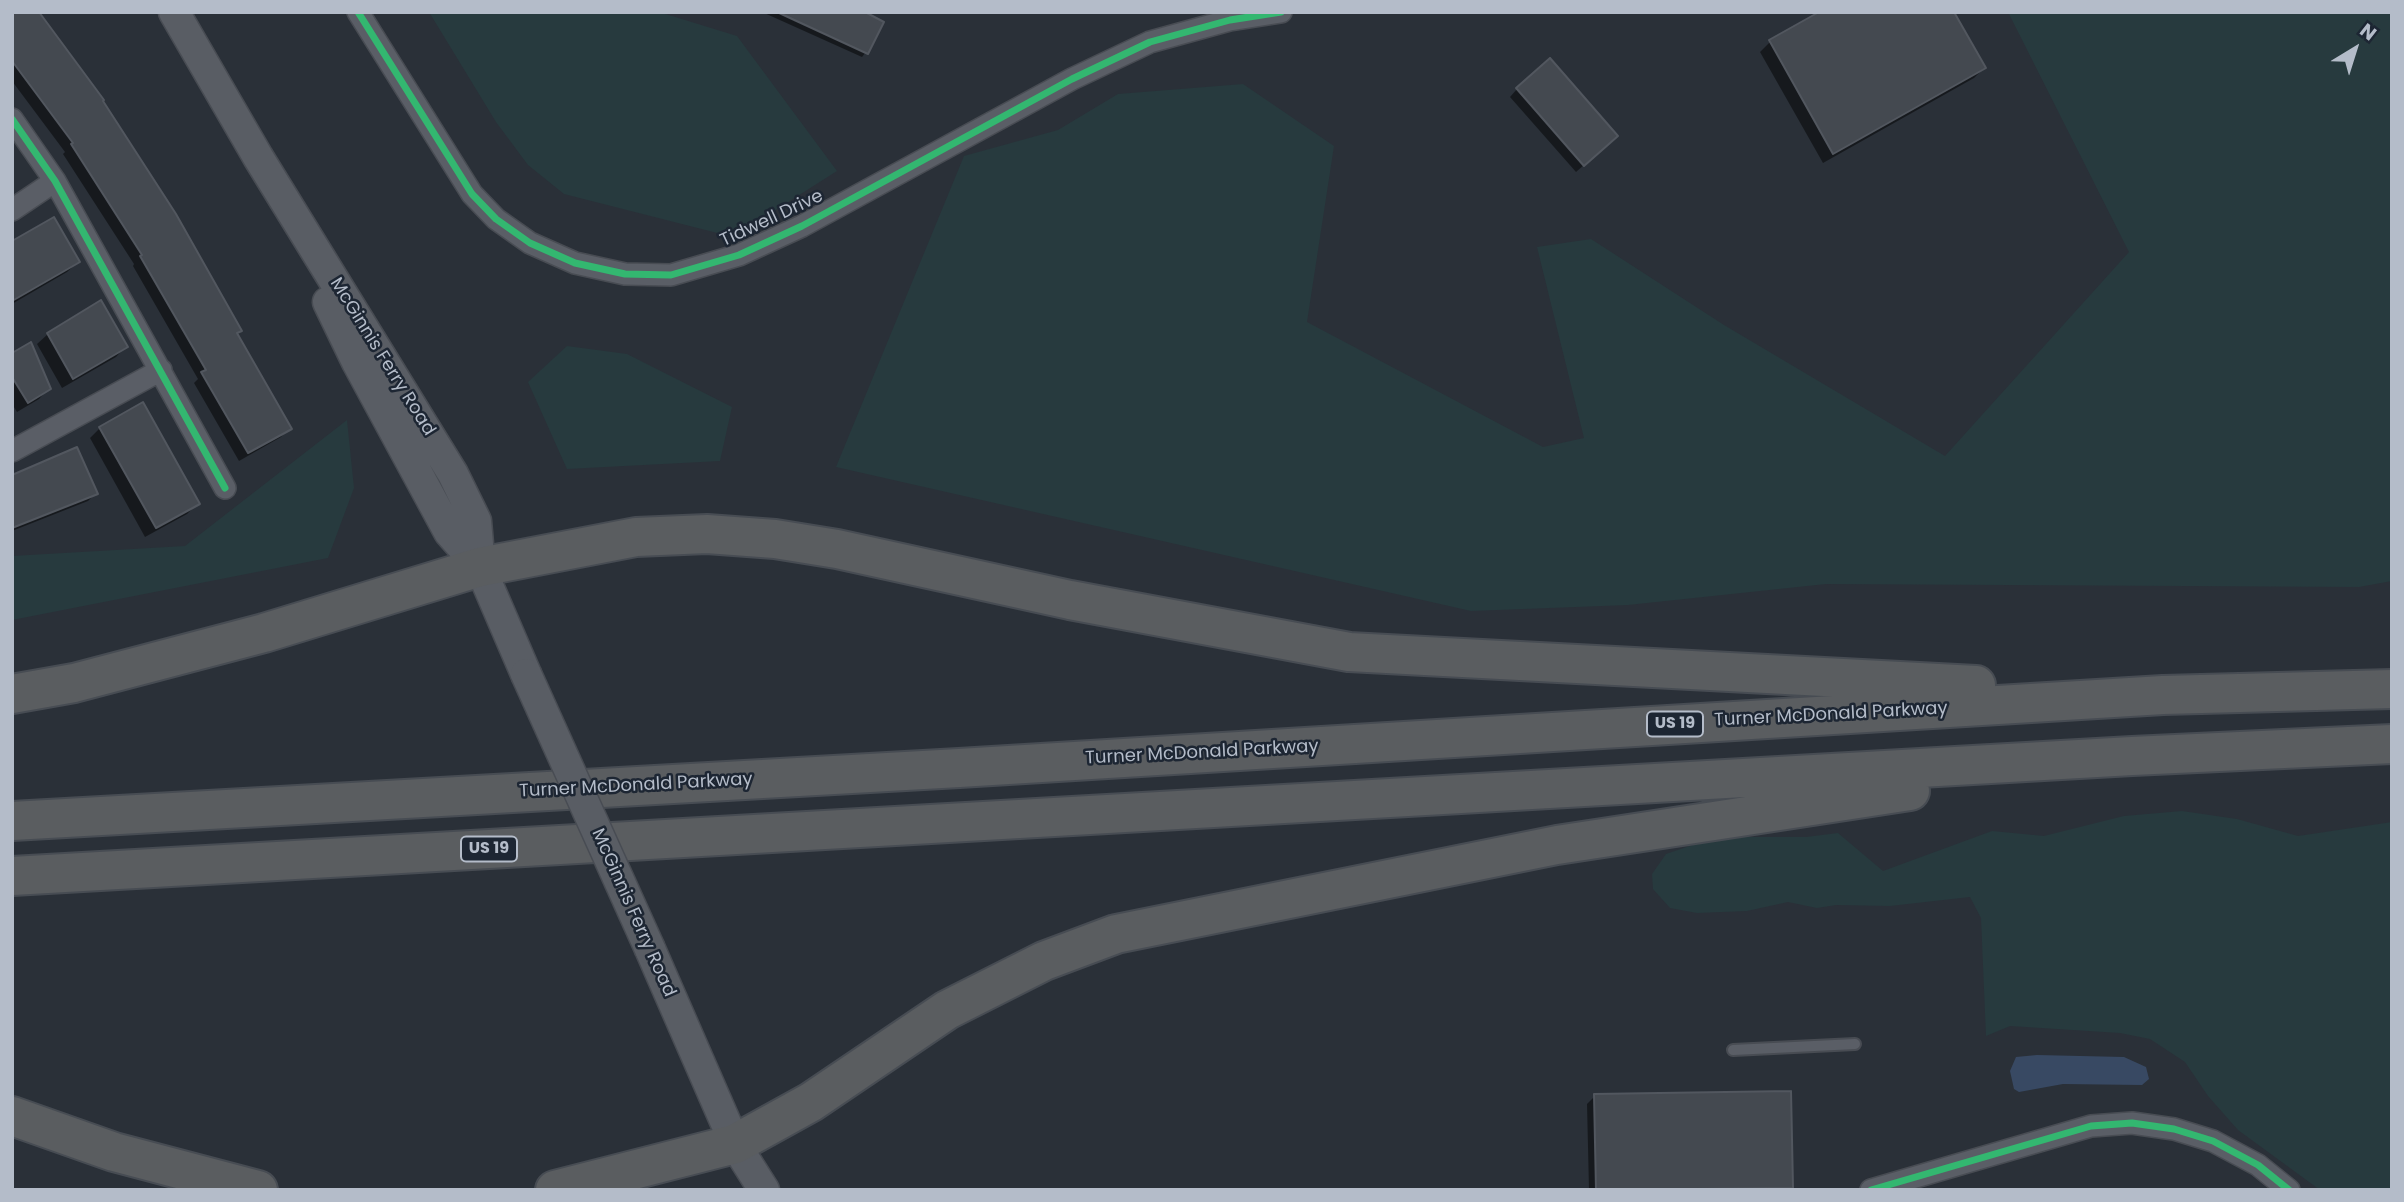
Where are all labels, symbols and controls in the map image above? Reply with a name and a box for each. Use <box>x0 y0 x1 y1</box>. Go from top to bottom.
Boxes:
north arrow <box>2320 14 2390 84</box>
text: N <box>2354 17 2382 47</box>
street label: Tidwell Drive <box>717 186 827 252</box>
street label: McGinnis Ferry Road <box>325 274 439 440</box>
street label: Turner McDonald Parkway <box>1714 698 1948 732</box>
road number: US 19 <box>1647 712 1703 736</box>
street label: Turner McDonald Parkway <box>1085 736 1319 770</box>
street label: Turner McDonald Parkway <box>519 769 753 803</box>
street label: McGinnis Ferry Road <box>586 826 680 1000</box>
road number: US 19 <box>461 836 517 862</box>

